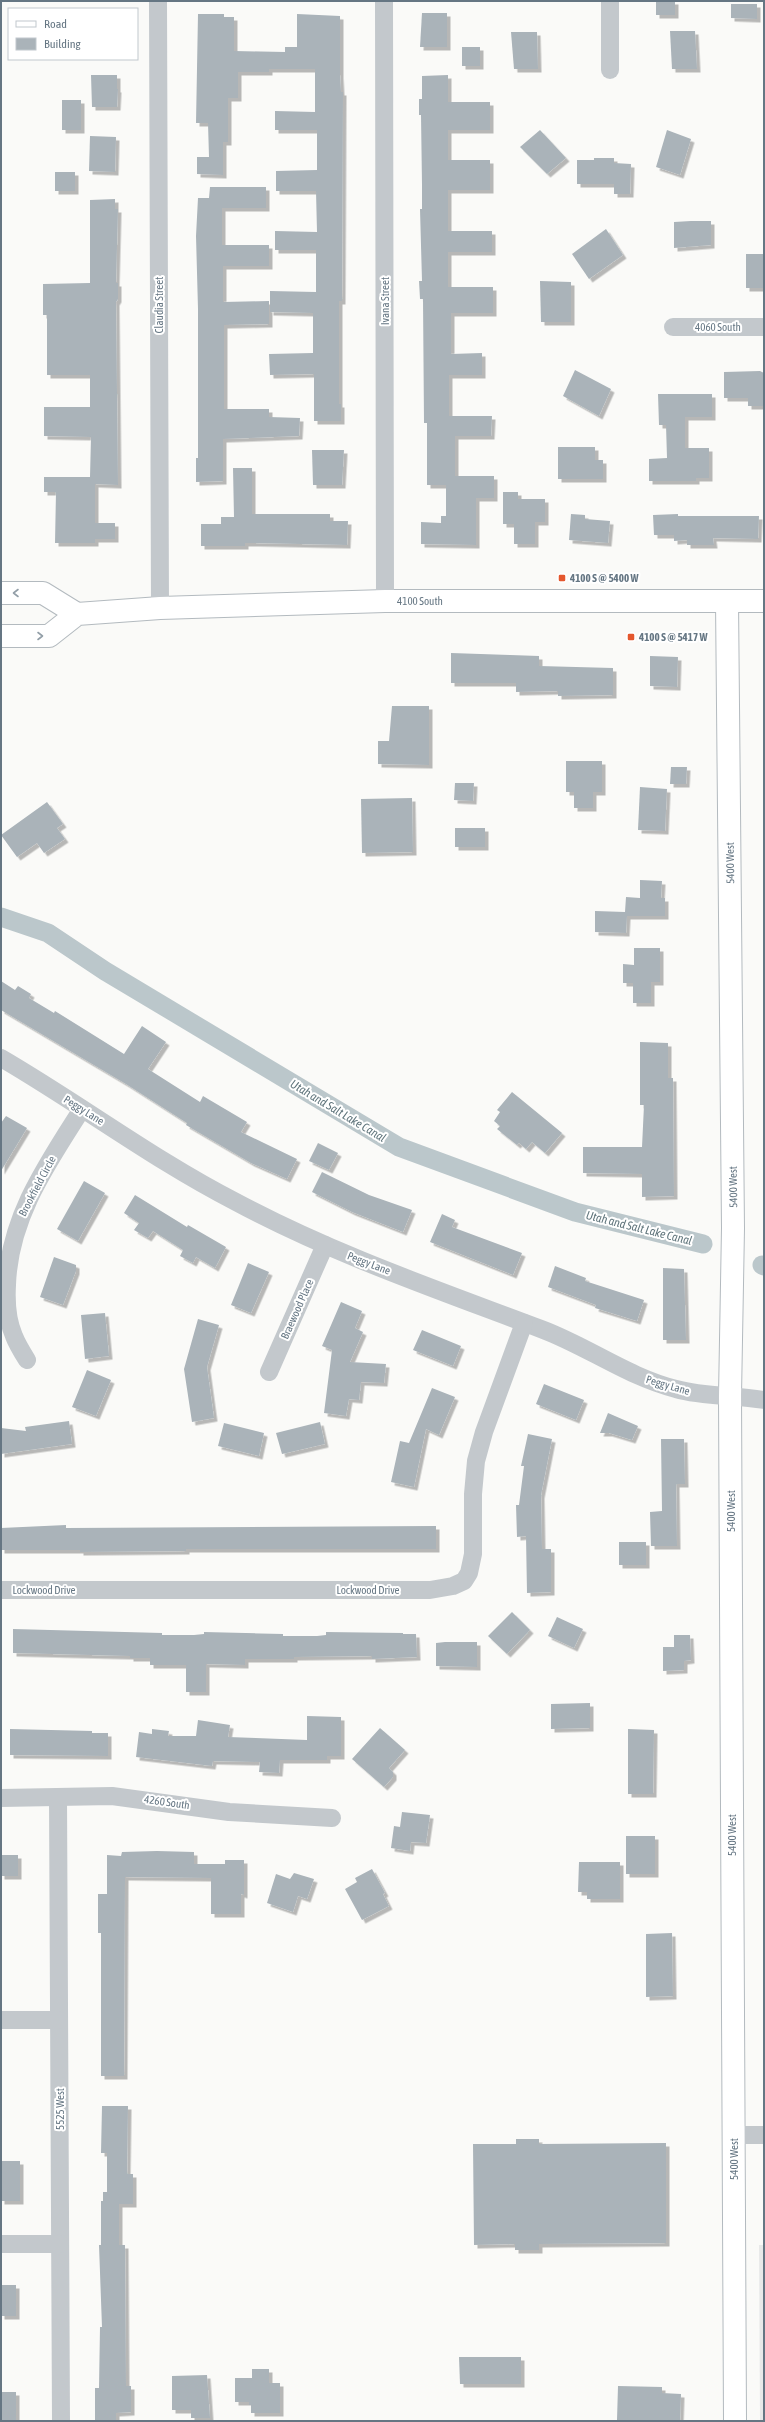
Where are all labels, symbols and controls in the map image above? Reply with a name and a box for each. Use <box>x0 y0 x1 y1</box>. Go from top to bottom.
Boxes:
legend <box>8 8 138 60</box>
text: Road <box>44 17 67 31</box>
text: Building <box>44 37 82 51</box>
street label: Claudia Street <box>153 277 165 333</box>
street label: Ivana Street <box>379 277 391 325</box>
street label: 4060 South <box>695 321 741 333</box>
place label: 4100 S @ 5400 W <box>569 572 640 584</box>
marker: 4100 S @ 5400 W <box>557 573 567 583</box>
one-way arrow <box>13 589 19 597</box>
street label: 4100 South <box>397 595 443 607</box>
place label: 4100 S @ 5417 W <box>638 631 709 643</box>
one-way arrow <box>37 632 43 640</box>
marker: 4100 S @ 5417 W <box>626 632 636 642</box>
street label: 5400 West <box>724 842 736 884</box>
water label: Utah and Salt Lake Canal <box>288 1077 388 1145</box>
street label: Peggy Lane <box>62 1093 106 1127</box>
street label: Brookfield Circle <box>16 1154 58 1218</box>
street label: 5400 West <box>727 1166 739 1208</box>
water label: Utah and Salt Lake Canal <box>584 1208 694 1248</box>
street label: Peggy Lane <box>346 1249 392 1277</box>
street label: Braewood Place <box>278 1277 316 1341</box>
street label: Peggy Lane <box>645 1373 691 1397</box>
street label: 5400 West <box>725 1490 737 1532</box>
street label: Lockwood Drive <box>12 1584 76 1596</box>
street label: Lockwood Drive <box>336 1584 400 1596</box>
street label: 4260 South <box>143 1793 191 1811</box>
street label: 5400 West <box>726 1814 738 1856</box>
street label: 5525 West <box>54 2088 66 2130</box>
street label: 5400 West <box>728 2138 740 2180</box>

